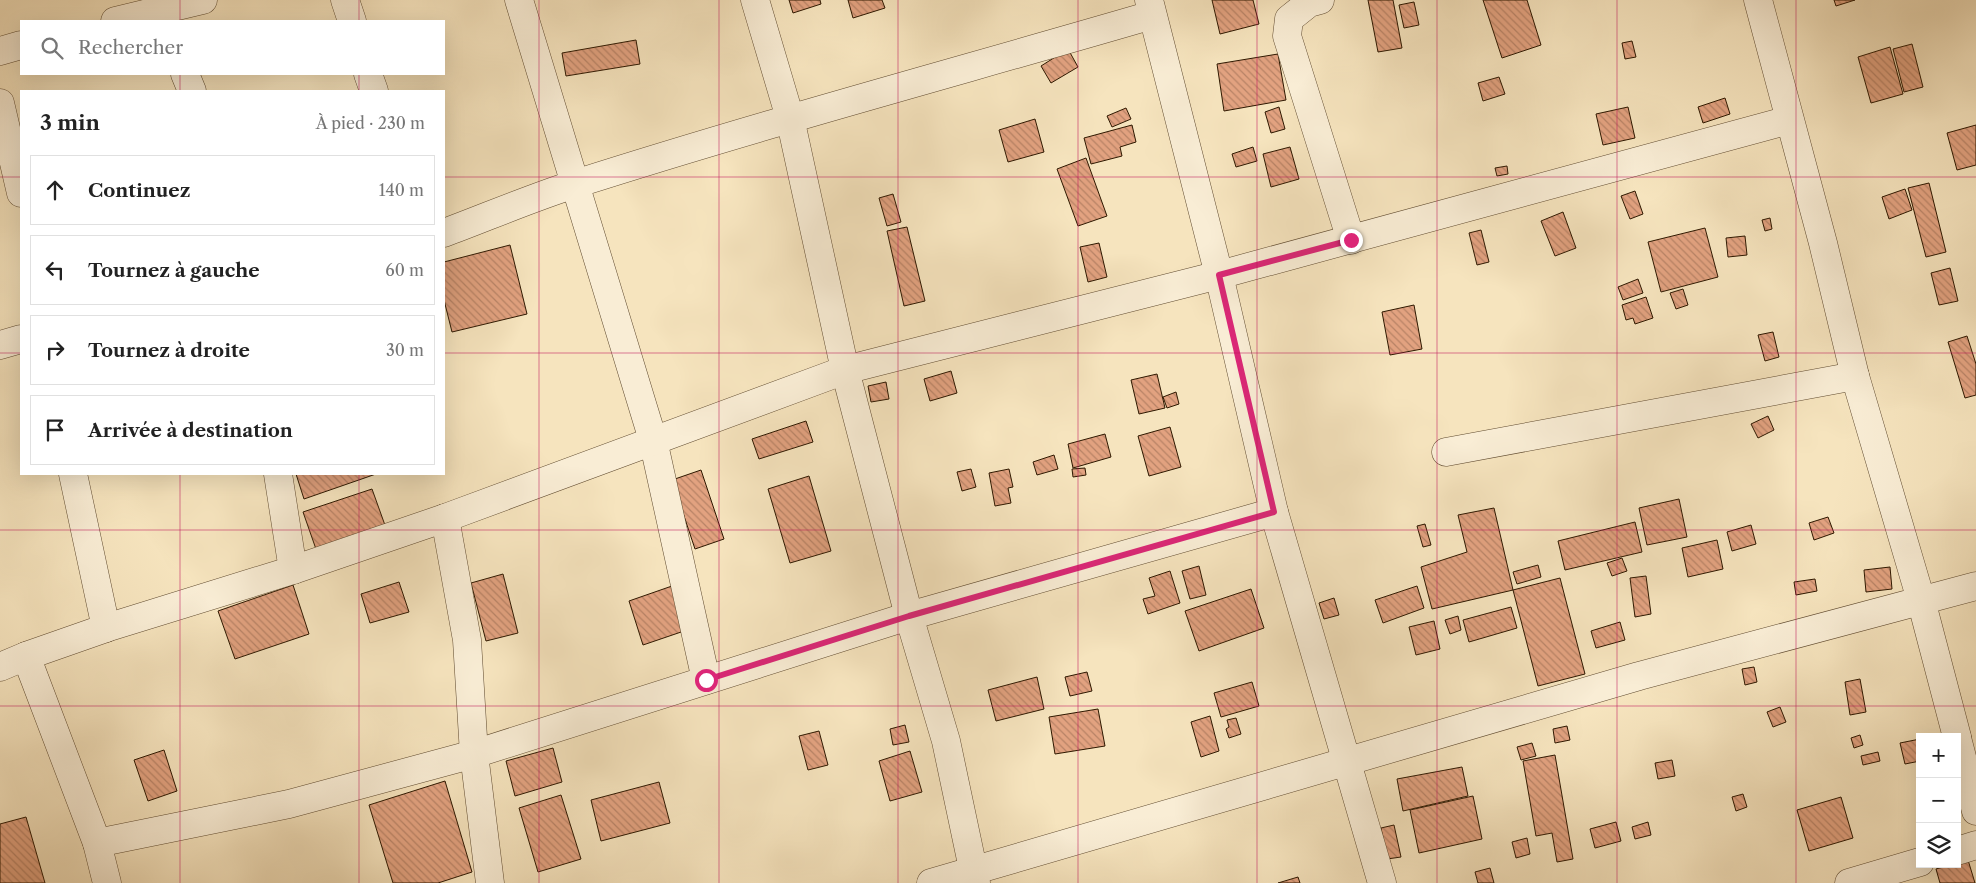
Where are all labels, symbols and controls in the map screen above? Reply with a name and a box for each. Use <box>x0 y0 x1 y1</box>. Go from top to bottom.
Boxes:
search box <box>20 20 445 75</box>
icon: search <box>38 34 66 62</box>
text: Rechercher <box>78 36 183 59</box>
text: 3 min <box>40 110 100 135</box>
text: À pied · 230 m <box>316 113 425 133</box>
icon: ahead <box>41 176 69 204</box>
text: Continuez <box>88 179 190 202</box>
text: 140 m <box>379 180 424 200</box>
route end <box>1340 229 1363 252</box>
icon: left <box>41 256 69 284</box>
text: Tournez à gauche <box>88 259 260 282</box>
text: 60 m <box>385 260 424 280</box>
icon: right <box>41 336 69 364</box>
text: Tournez à droite <box>88 339 250 362</box>
text: 30 m <box>386 340 424 360</box>
icon: arrive <box>41 416 69 444</box>
text: Arrivée à destination <box>88 419 293 442</box>
route start <box>695 669 718 692</box>
map controls <box>1916 733 1961 868</box>
button: + <box>1916 733 1961 778</box>
button: − <box>1916 778 1961 823</box>
button: layers <box>1916 823 1961 868</box>

